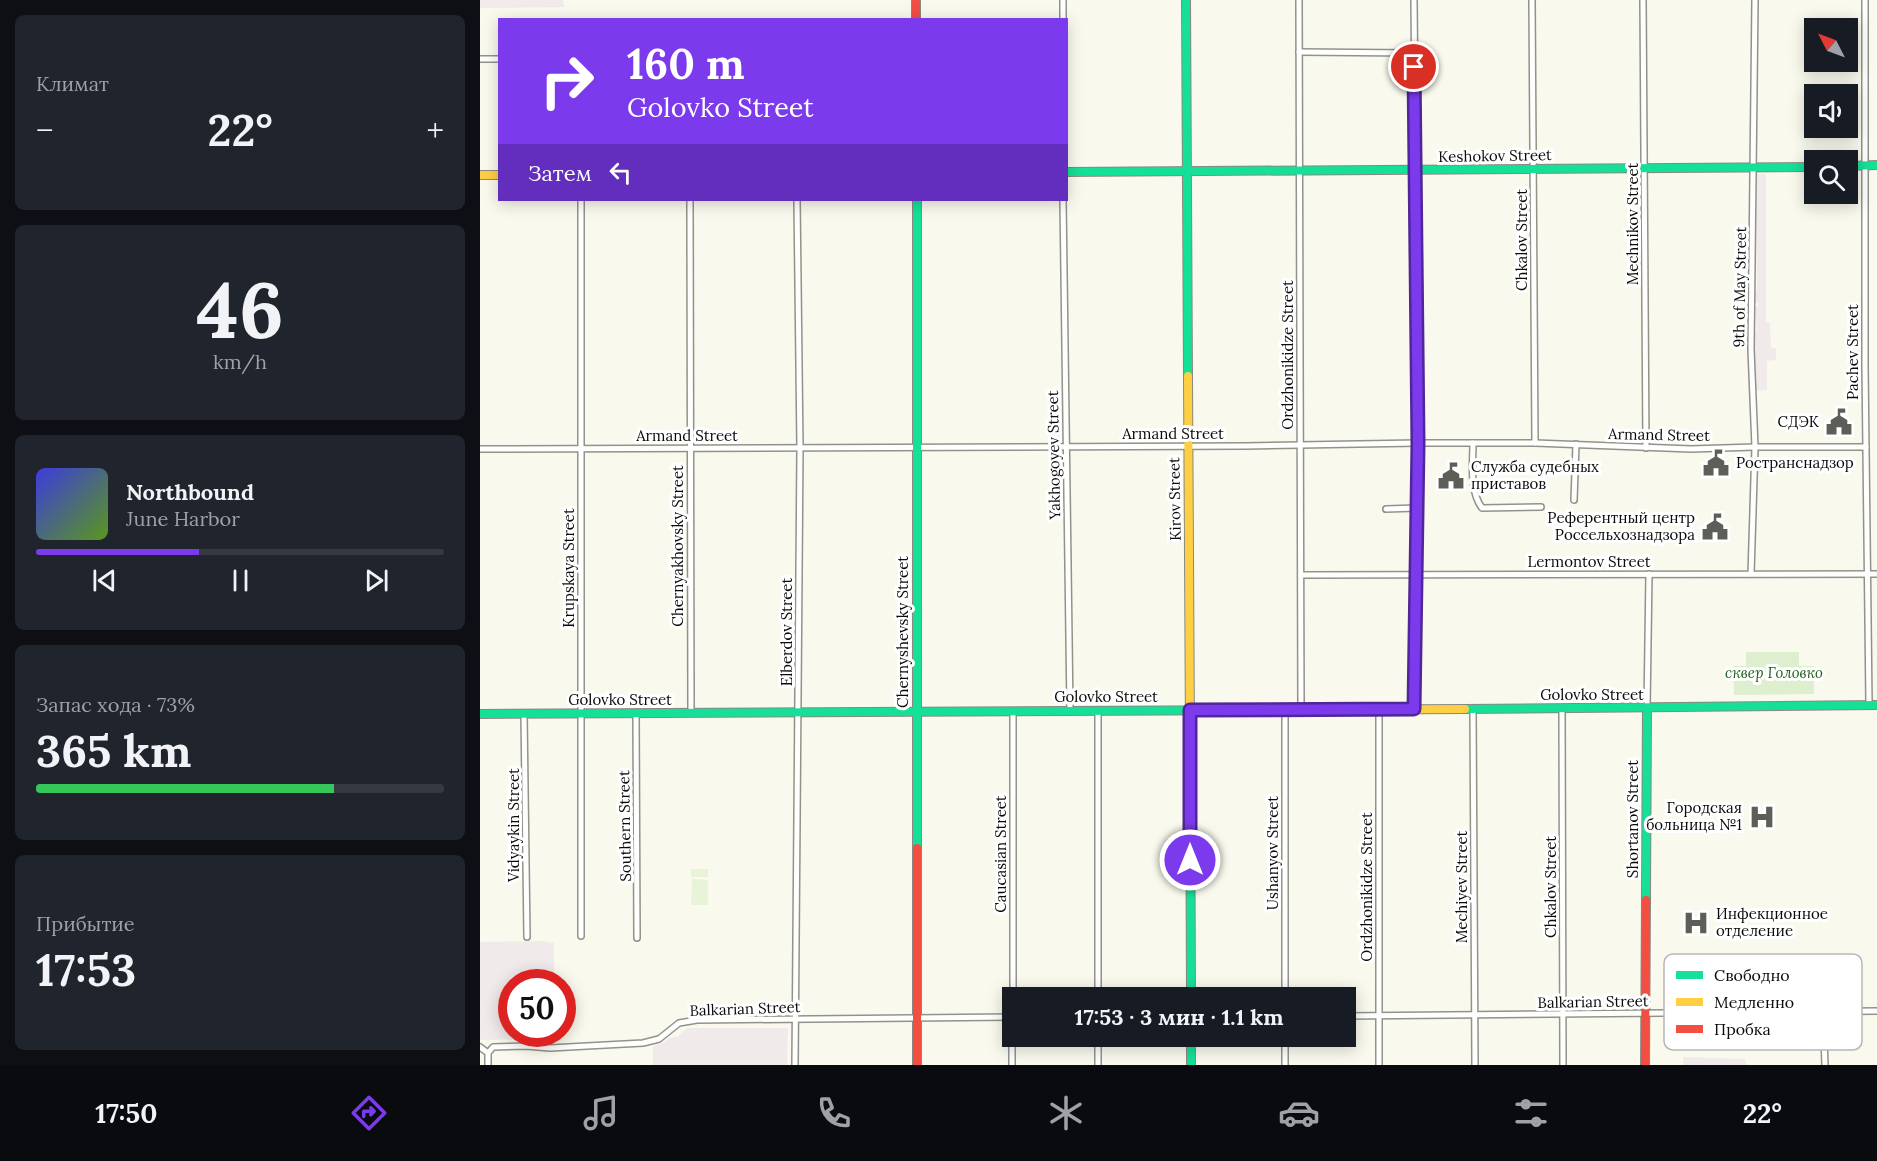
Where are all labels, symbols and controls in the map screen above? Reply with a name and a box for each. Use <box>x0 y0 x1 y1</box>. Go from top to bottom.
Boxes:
north arrow <box>1804 18 1858 72</box>
map controls <box>1804 18 1858 204</box>
text: 160 m <box>627 37 745 91</box>
pin <box>1388 41 1439 92</box>
icon: right <box>528 42 606 120</box>
icon: arrive <box>1397 50 1430 83</box>
text: Климат <box>36 71 109 96</box>
button: sound <box>1804 84 1858 138</box>
text: Golovko Street <box>627 90 814 124</box>
text: 22° <box>207 101 273 158</box>
text: − <box>36 109 54 151</box>
text: + <box>426 109 444 151</box>
street label: Keshokov Street <box>1438 145 1552 166</box>
button: search <box>1804 150 1858 204</box>
icon: left <box>604 156 637 189</box>
text: Затем <box>528 159 592 187</box>
street label: Mechnikov Street <box>1623 162 1642 285</box>
street label: Chkalov Street <box>1512 189 1531 291</box>
street label: 9th of May Street <box>1729 226 1750 348</box>
text: 46 <box>196 260 284 359</box>
street label: Ordzhonikidze Street <box>1278 280 1297 430</box>
street label: Pachev Street <box>1843 304 1862 400</box>
text: km/h <box>213 349 267 374</box>
street label: Yakhogoyev Street <box>1043 390 1064 521</box>
public building icon: СДЭК <box>1824 407 1854 437</box>
place label: СДЭК <box>1778 412 1820 431</box>
street label: Armand Street <box>1121 424 1224 443</box>
street label: Armand Street <box>1607 424 1710 445</box>
street label: Armand Street <box>635 426 738 445</box>
public building icon: Ространснадзор <box>1701 448 1731 478</box>
place label: Ространснадзор <box>1736 453 1854 472</box>
street label: Kirov Street <box>1164 457 1185 541</box>
place label: Служба судебных приставов <box>1471 457 1599 493</box>
public building icon: Служба судебных приставов <box>1436 461 1466 491</box>
street label: Chernyakhovsky Street <box>668 465 687 627</box>
text: Northbound <box>126 478 254 506</box>
text: June Harbor <box>126 506 240 531</box>
street label: Krupskaya Street <box>559 508 578 628</box>
place label: Референтный центр Россельхознадзора <box>1547 508 1695 544</box>
public building icon: Референтный центр Россельхознадзора <box>1700 512 1730 542</box>
street label: Lermontov Street <box>1527 552 1651 571</box>
street label: Chernyshevsky Street <box>893 556 912 708</box>
icon: previous <box>88 564 121 597</box>
icon: pause <box>224 564 257 597</box>
icon: next <box>360 564 393 597</box>
street label: Elberdov Street <box>777 578 796 686</box>
park label: сквер Головко <box>1725 663 1823 682</box>
street label: Golovko Street <box>1540 685 1644 704</box>
street label: Golovko Street <box>1054 687 1158 706</box>
street label: Golovko Street <box>568 690 672 709</box>
text: Запас хода · 73% <box>36 692 195 717</box>
text: 365 km <box>36 722 191 779</box>
street label: Shortanov Street <box>1623 760 1642 878</box>
street label: Vidyaykin Street <box>504 768 523 883</box>
street label: Southern Street <box>614 770 635 882</box>
street label: Caucasian Street <box>991 795 1010 913</box>
street label: Ushanyov Street <box>1263 796 1282 910</box>
place label: Городская больница №1 <box>1646 798 1742 834</box>
hospital icon: Городская больница №1 <box>1747 802 1777 832</box>
street label: Ordzhonikidze Street <box>1357 812 1376 962</box>
position arrow <box>1158 828 1222 892</box>
street label: Mechiyev Street <box>1452 830 1471 943</box>
street label: Chkalov Street <box>1541 836 1560 938</box>
place label: Инфекционное отделение <box>1716 904 1828 940</box>
hospital icon: Инфекционное отделение <box>1681 908 1711 938</box>
text: Прибытие <box>36 911 135 936</box>
text: 17:53 <box>36 941 136 998</box>
legend <box>1664 954 1862 1050</box>
text: Свободно <box>1714 965 1790 985</box>
speed limit sign: 50 <box>498 969 576 1047</box>
street label: Balkarian Street <box>1537 991 1649 1012</box>
text: Медленно <box>1714 992 1794 1012</box>
street label: Balkarian Street <box>689 997 801 1020</box>
text: 17:53 · 3 мин · 1.1 km <box>1075 1003 1283 1031</box>
text: Пробка <box>1714 1019 1771 1039</box>
icon: directions <box>348 1092 390 1134</box>
icon: music <box>580 1092 622 1134</box>
icon: phone <box>813 1092 855 1134</box>
icon: climate <box>1045 1092 1087 1134</box>
icon: car <box>1278 1092 1320 1134</box>
icon: filters <box>1510 1092 1552 1134</box>
text: 17:50 <box>95 1096 157 1130</box>
text: 22° <box>1743 1096 1782 1130</box>

